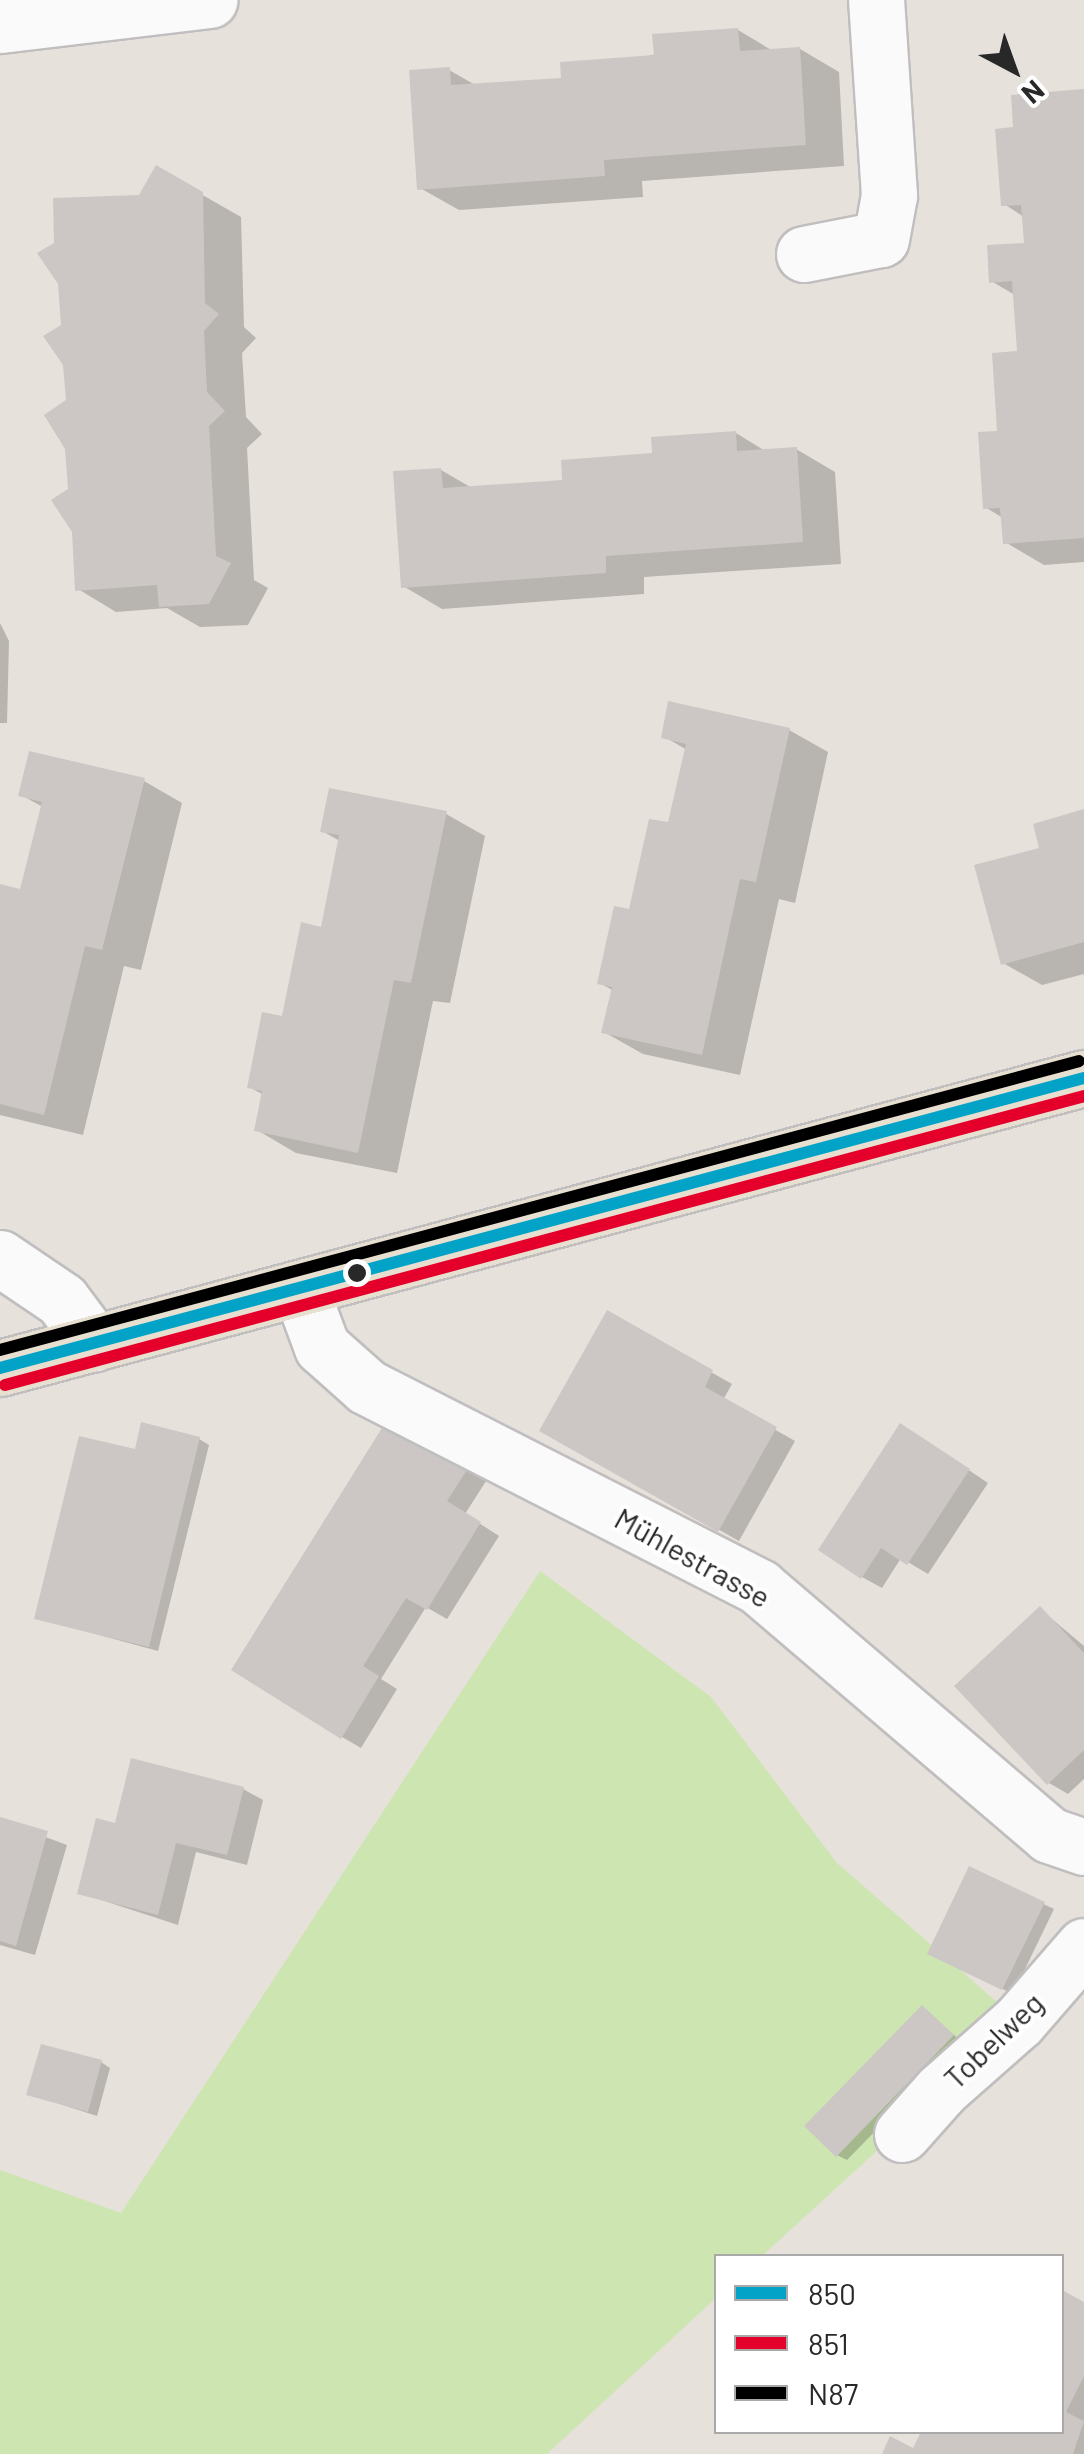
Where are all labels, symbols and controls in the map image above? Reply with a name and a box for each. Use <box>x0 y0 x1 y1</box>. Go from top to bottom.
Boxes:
north arrow <box>964 20 1064 120</box>
text: N <box>1016 74 1052 112</box>
unlabelled marker <box>347 1263 367 1283</box>
street label: Mühlestrasse <box>609 1499 777 1615</box>
street label: Tobelweg <box>936 1984 1050 2096</box>
legend <box>714 2254 1064 2434</box>
text: 850 <box>808 2275 856 2311</box>
text: 851 <box>808 2325 849 2361</box>
text: N87 <box>808 2375 858 2411</box>

